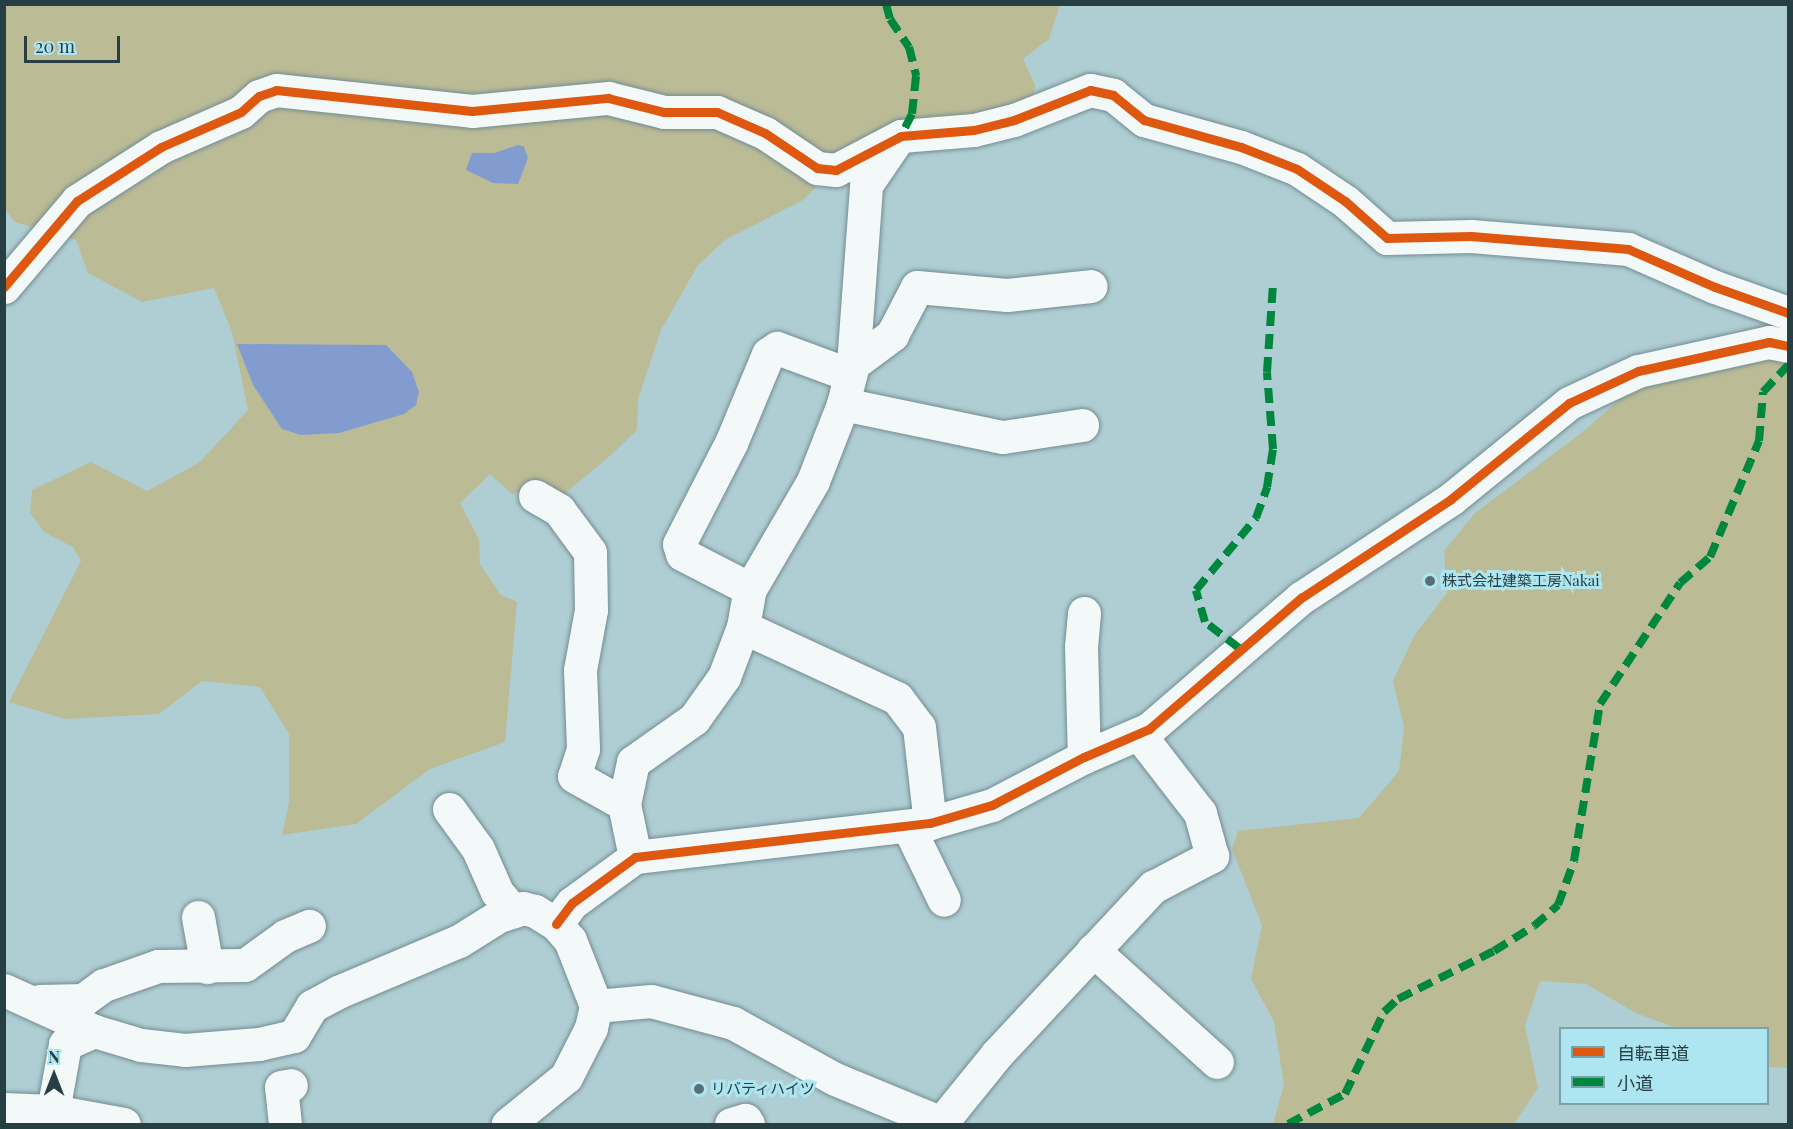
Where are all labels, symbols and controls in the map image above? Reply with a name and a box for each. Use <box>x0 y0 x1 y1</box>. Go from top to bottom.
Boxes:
scale bar <box>27 24 123 62</box>
text: 20 m <box>35 34 75 58</box>
place label: 株式会社建築工房Nakai <box>1442 572 1600 590</box>
marker: 株式会社建築工房Nakai <box>1423 574 1437 588</box>
legend <box>1559 1027 1769 1105</box>
text: 自転車道 <box>1617 1041 1689 1065</box>
north arrow <box>24 1045 84 1105</box>
text: N <box>48 1046 60 1067</box>
text: 小道 <box>1617 1071 1653 1095</box>
place label: リバティハイツ <box>711 1080 816 1098</box>
marker: リバティハイツ <box>692 1082 706 1096</box>

